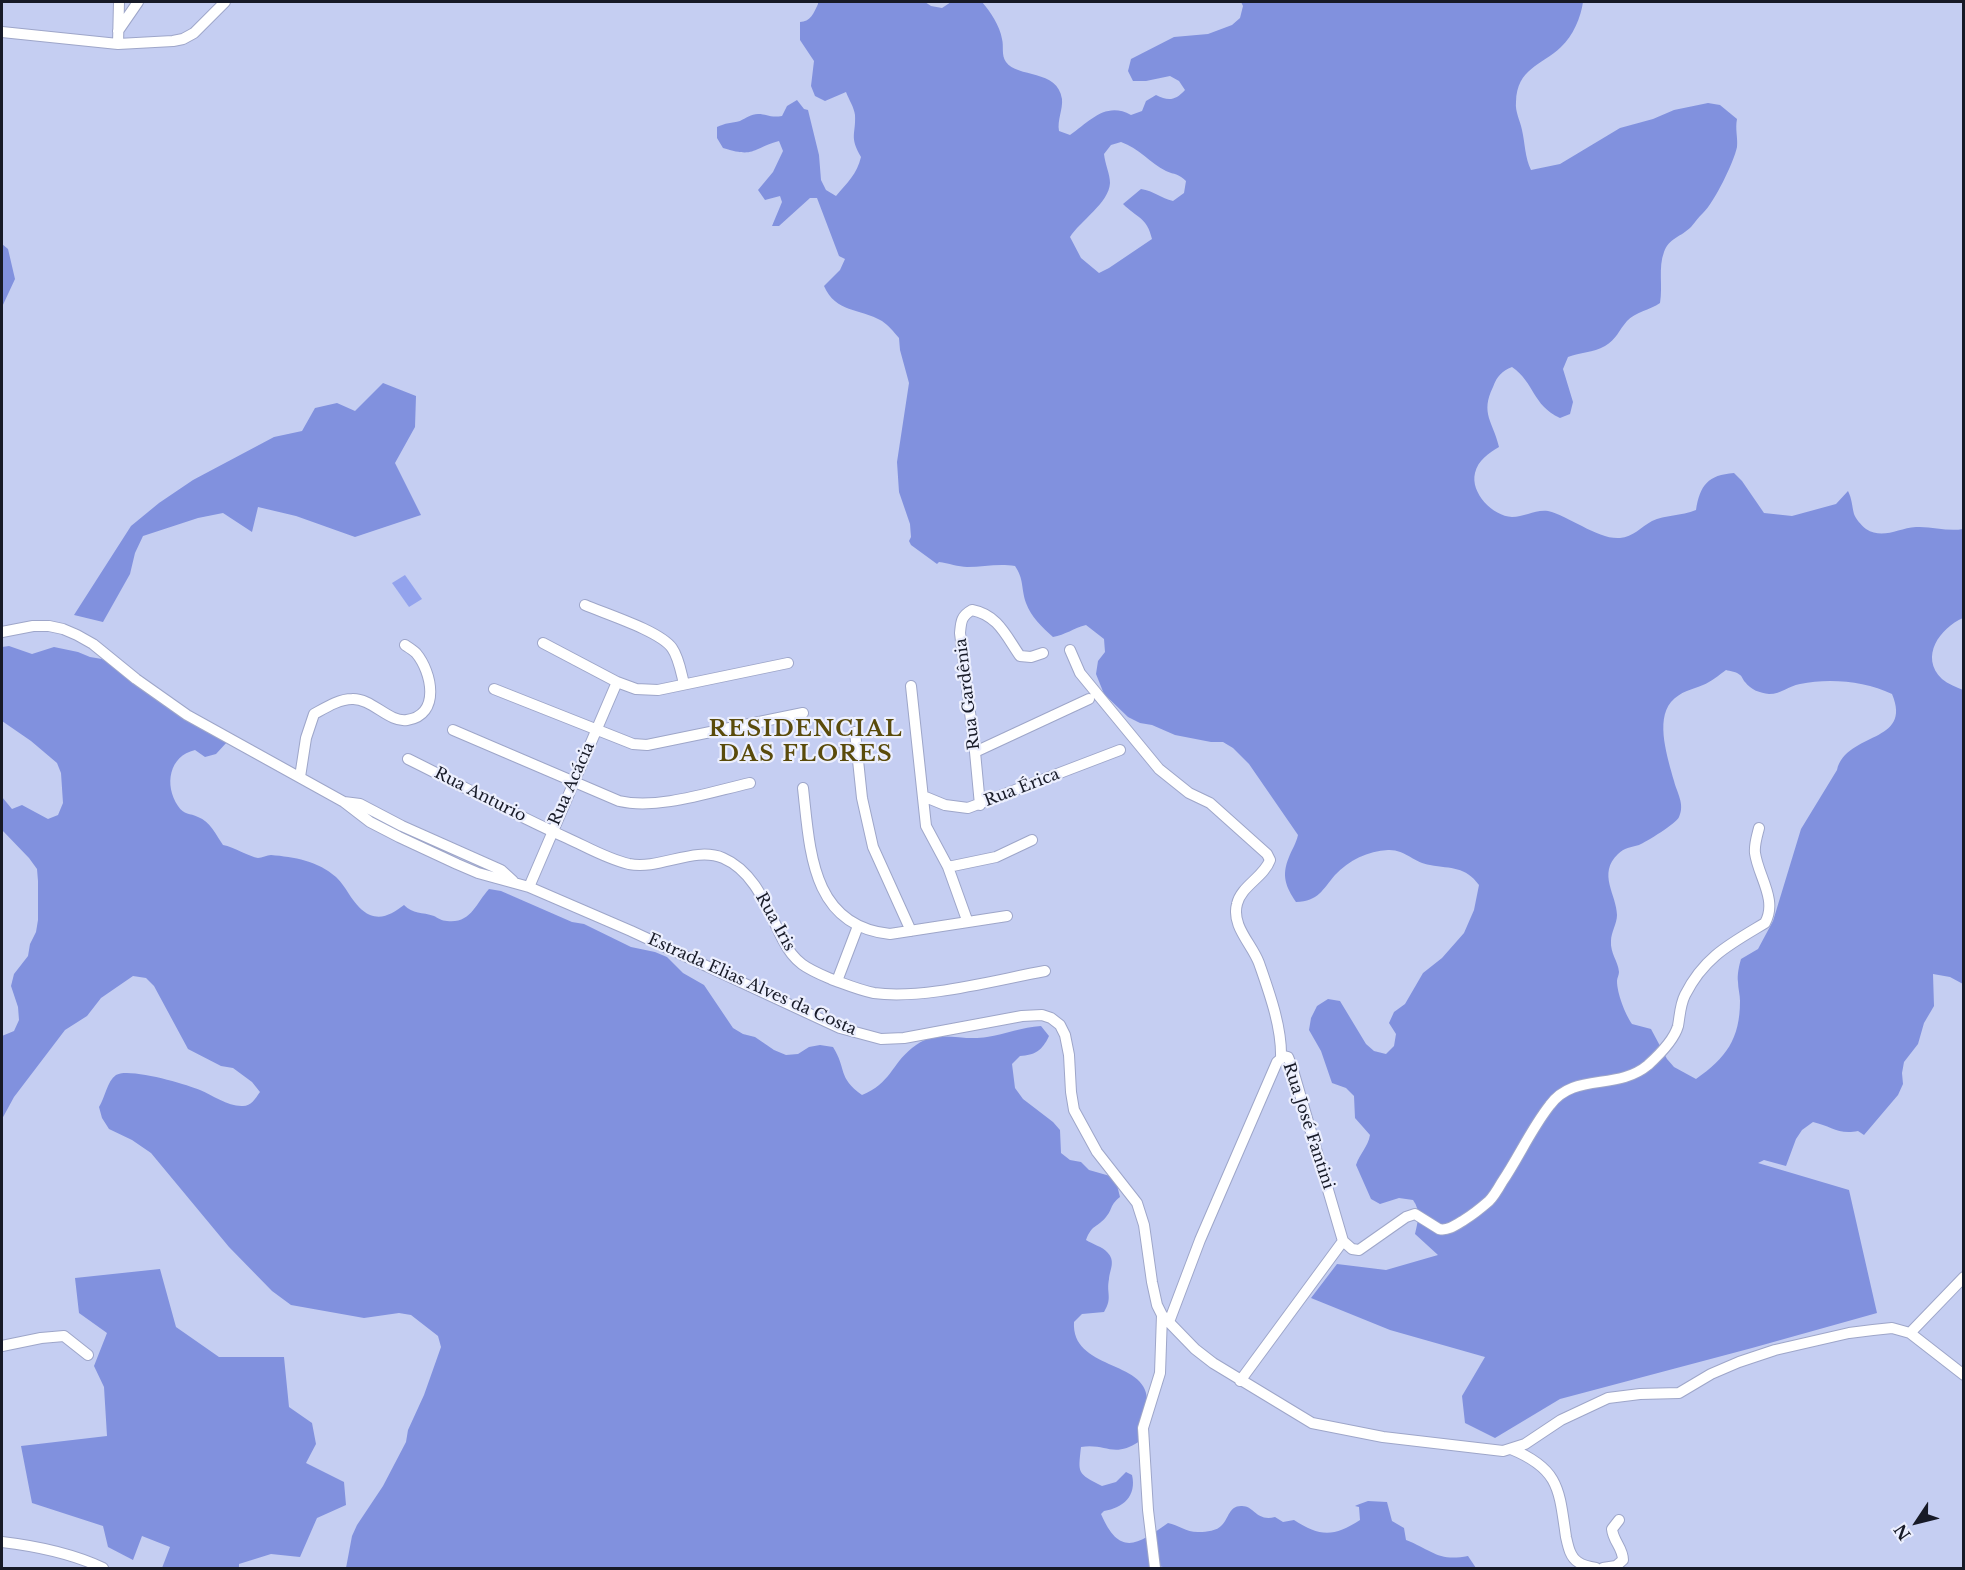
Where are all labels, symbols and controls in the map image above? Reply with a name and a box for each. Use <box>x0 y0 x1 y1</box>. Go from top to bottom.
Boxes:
street label: Rua Gardênia <box>952 637 984 751</box>
district label: RESIDENCIAL DAS FLORES <box>709 717 903 768</box>
street label: Rua Acácia <box>545 739 599 829</box>
street label: Rua Anturio <box>431 764 529 826</box>
street label: Rua Érica <box>982 765 1062 811</box>
street label: Rua Iris <box>751 889 799 955</box>
street label: Estrada Elias Alves da Costa <box>645 930 859 1040</box>
street label: Rua José Fantini <box>1278 1060 1338 1192</box>
north arrow <box>1887 1492 1947 1552</box>
text: N <box>1890 1520 1915 1544</box>

